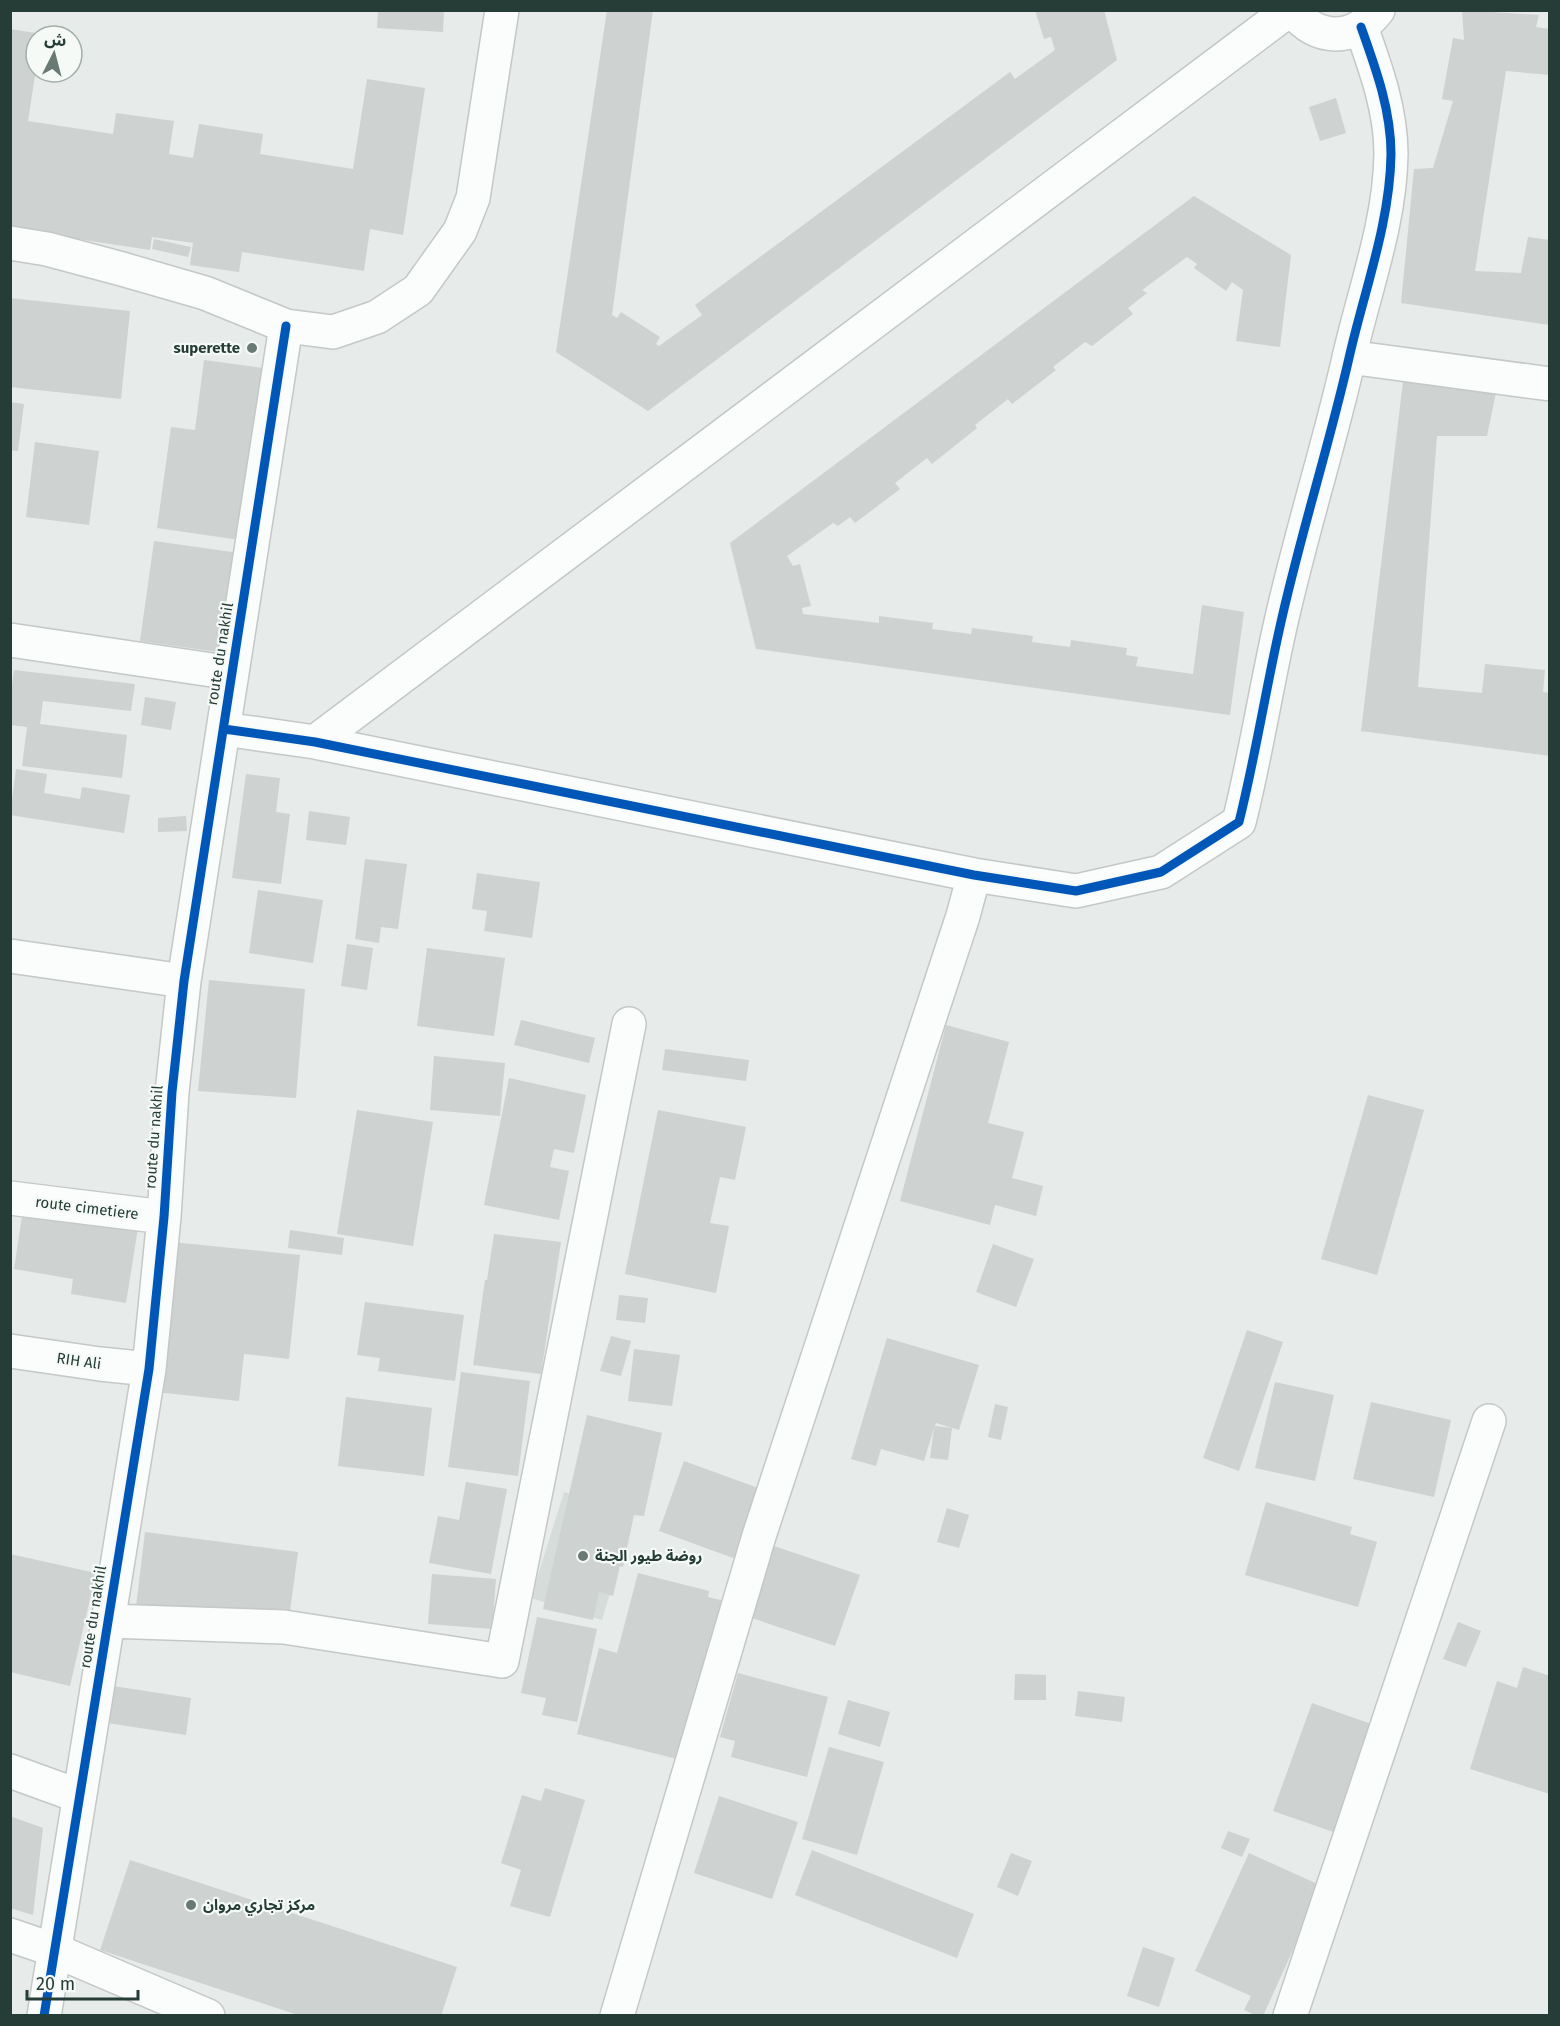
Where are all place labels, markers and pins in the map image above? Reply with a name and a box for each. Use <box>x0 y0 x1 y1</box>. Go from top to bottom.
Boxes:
place label: superette <box>174 339 240 357</box>
marker: superette <box>245 341 259 355</box>
place label: روضة طيور الجنة <box>595 1547 702 1565</box>
marker: روضة طيور الجنة <box>576 1549 590 1563</box>
place label: مركز تجاري مروان <box>203 1896 315 1916</box>
marker: مركز تجاري مروان <box>184 1898 198 1912</box>

